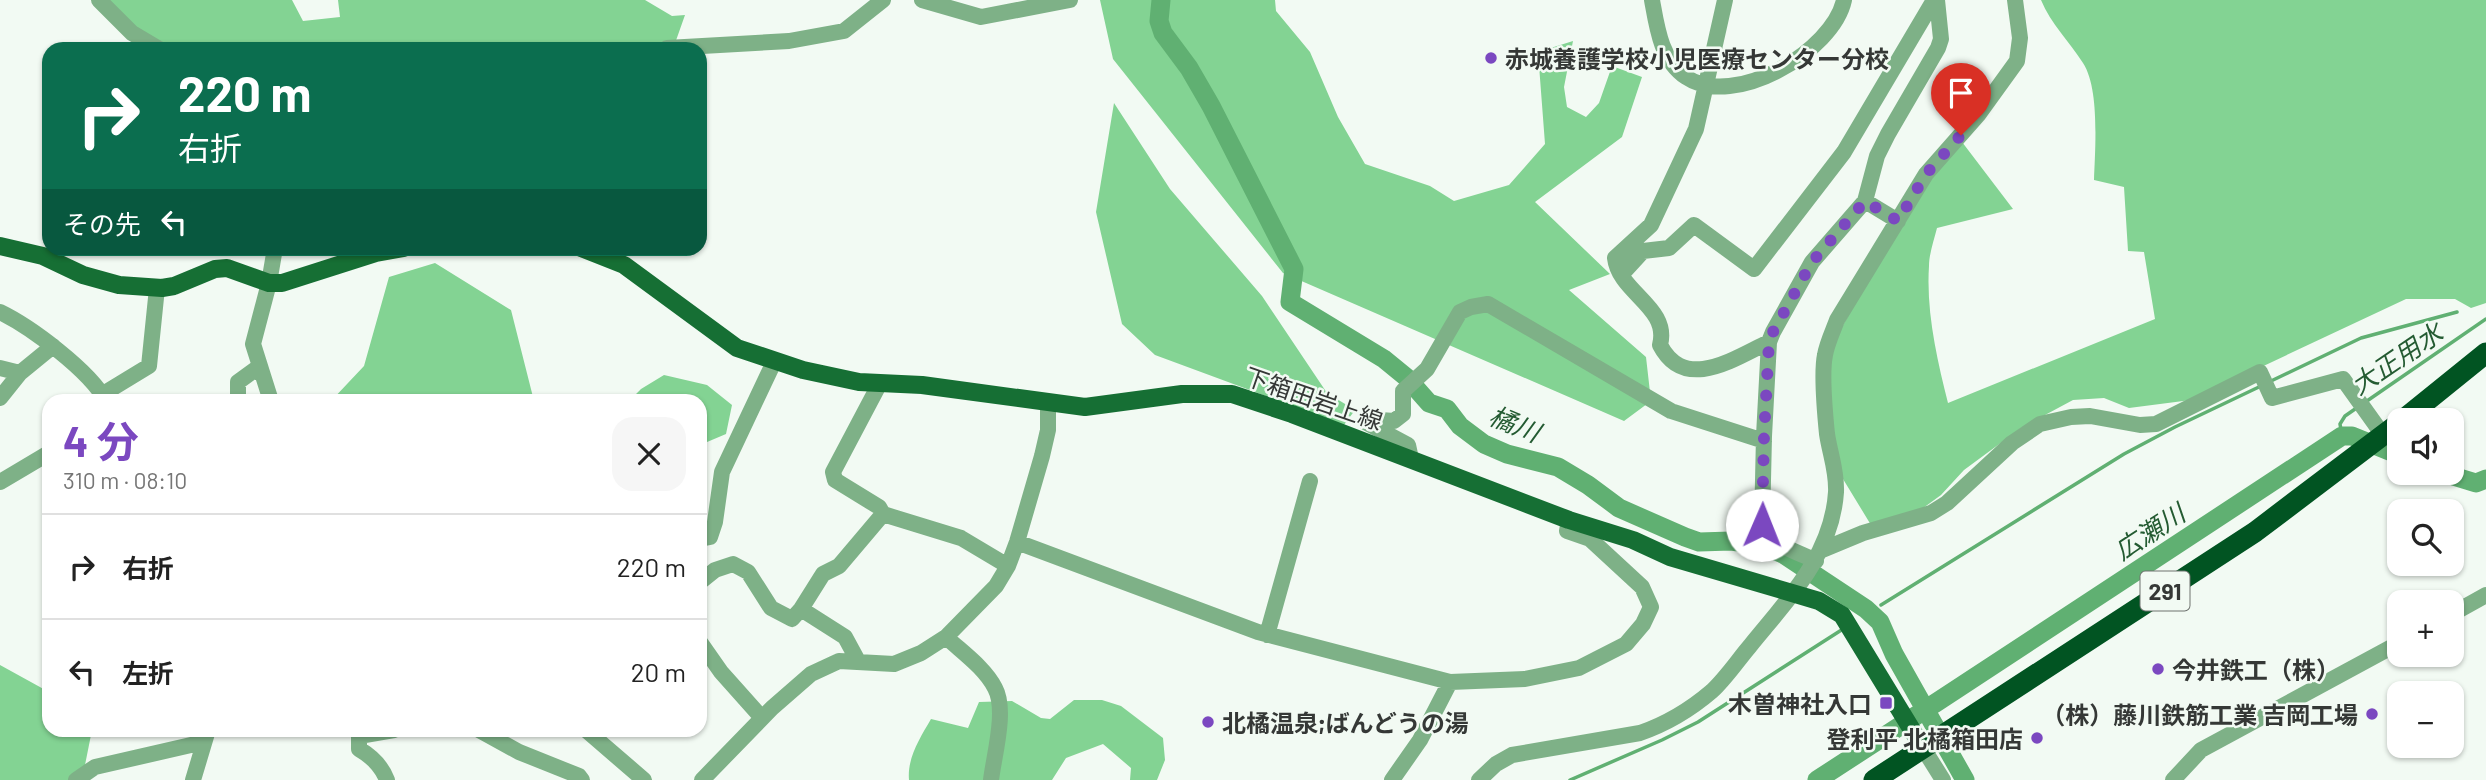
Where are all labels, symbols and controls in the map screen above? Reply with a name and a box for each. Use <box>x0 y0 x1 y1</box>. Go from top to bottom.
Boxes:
place label: 赤城養護学校小児医療センター分校 <box>1505 44 1889 73</box>
marker: 赤城養護学校小児医療センター分校 <box>1483 50 1499 66</box>
text: 220 m <box>178 63 312 122</box>
pin <box>1931 63 1991 135</box>
icon: right <box>63 70 154 161</box>
icon: arrive <box>1942 74 1980 112</box>
text: 右折 <box>178 128 242 166</box>
icon: left <box>155 203 193 241</box>
text: その先 <box>63 208 141 239</box>
water label: 大正用水 <box>2344 314 2450 400</box>
street label: 下箱田岩上線 <box>1241 361 1387 435</box>
water label: 橘川 <box>1485 399 1548 448</box>
map controls <box>2387 408 2464 758</box>
button: sound <box>2387 408 2464 485</box>
text: 4 分 <box>63 415 139 465</box>
button: close <box>612 417 686 491</box>
text: 310 m · 08:10 <box>63 466 187 494</box>
position arrow <box>1725 488 1799 562</box>
water label: 広瀬川 <box>2108 495 2193 565</box>
button: search <box>2387 499 2464 576</box>
icon: right <box>63 548 101 586</box>
text: 220 m <box>617 551 686 582</box>
text: 右折 <box>122 552 174 583</box>
road number: 291 <box>2140 572 2190 610</box>
button: + <box>2387 590 2464 667</box>
icon: left <box>63 653 101 691</box>
place label: 今井鉄工（株） <box>2172 655 2340 684</box>
text: 20 m <box>631 656 686 687</box>
text: 左折 <box>122 657 174 688</box>
marker: 今井鉄工（株） <box>2150 661 2166 677</box>
button: − <box>2387 681 2464 758</box>
place label: 木曽神社入口 <box>1728 689 1872 718</box>
marker: 木曽神社入口 <box>1878 695 1894 711</box>
place label: （株）藤川鉄筋工業 吉岡工場 <box>2041 700 2358 729</box>
marker: （株）藤川鉄筋工業 吉岡工場 <box>2364 706 2380 722</box>
place label: 北橘温泉;ばんどうの湯 <box>1222 708 1469 737</box>
marker: 北橘温泉;ばんどうの湯 <box>1200 714 1216 730</box>
place label: 登利平 北橘箱田店 <box>1826 724 2023 753</box>
marker: 登利平 北橘箱田店 <box>2029 730 2045 746</box>

